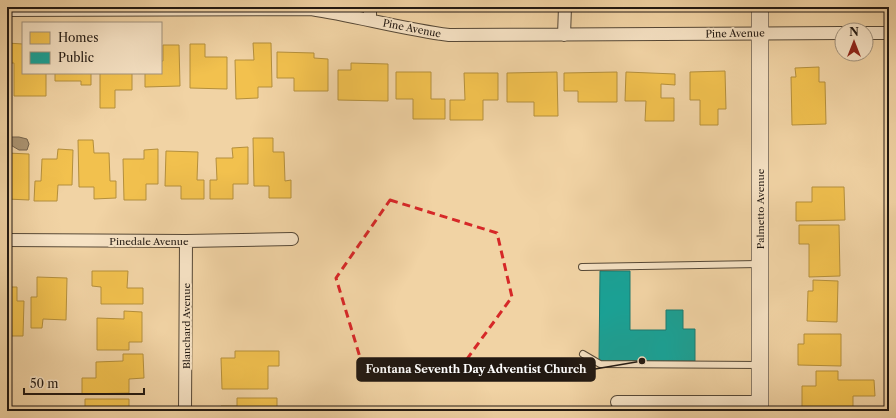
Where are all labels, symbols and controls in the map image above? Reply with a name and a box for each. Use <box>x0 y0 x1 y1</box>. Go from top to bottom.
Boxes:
street label: Pine Avenue <box>382 16 443 41</box>
legend <box>22 22 162 74</box>
north arrow <box>834 22 874 62</box>
text: N <box>849 25 859 39</box>
street label: Pine Avenue <box>705 26 765 41</box>
text: Homes <box>58 30 98 45</box>
text: Public <box>58 50 94 65</box>
street label: Palmetto Avenue <box>754 168 767 249</box>
street label: Pinedale Avenue <box>109 235 189 248</box>
street label: Blanchard Avenue <box>180 283 193 369</box>
callout: Fontana Seventh Day Adventist Church <box>357 358 595 381</box>
text: Fontana Seventh Day Adventist Church <box>365 362 587 376</box>
scale bar <box>24 370 144 396</box>
text: 50 m <box>30 376 59 391</box>

